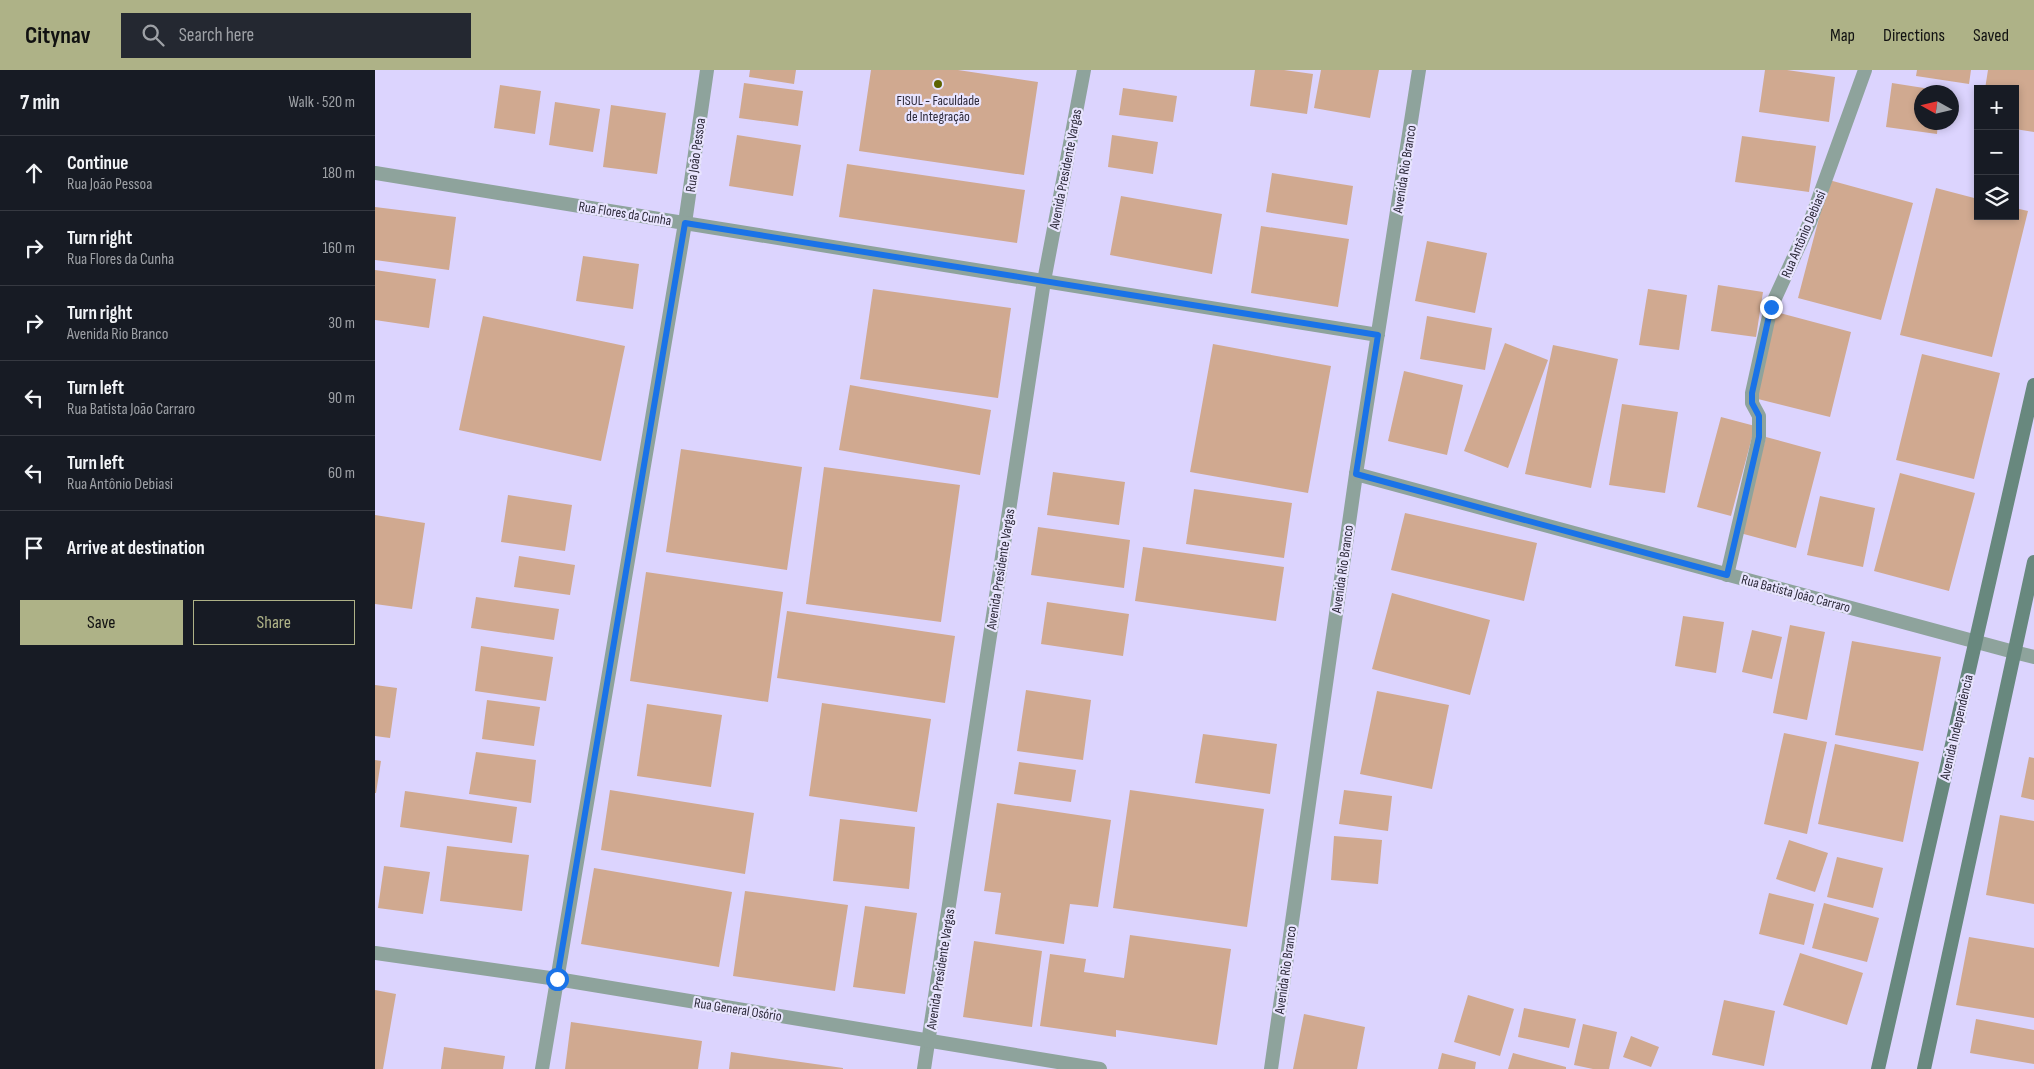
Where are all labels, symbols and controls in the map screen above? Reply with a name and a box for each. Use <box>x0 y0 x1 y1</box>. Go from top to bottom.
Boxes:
search box <box>121 13 471 58</box>
text: Citynav <box>25 21 91 50</box>
icon: search <box>139 21 167 49</box>
text: Search here <box>179 24 254 47</box>
text: Map <box>1830 25 1855 46</box>
text: Directions <box>1883 25 1945 46</box>
text: Saved <box>1973 25 2009 46</box>
marker: FISUL - Faculdade de Integração <box>932 78 944 90</box>
north arrow <box>1914 85 1959 130</box>
map controls <box>1974 85 2019 220</box>
button: + <box>1974 85 2019 130</box>
text: 7 min <box>20 90 60 115</box>
place label: FISUL - Faculdade de Integração <box>896 92 980 125</box>
text: Walk · 520 m <box>289 93 355 112</box>
street label: Avenida Presidente Vargas <box>1045 108 1085 232</box>
street label: Rua João Pessoa <box>682 117 709 193</box>
street label: Avenida Rio Branco <box>1389 124 1420 215</box>
button: − <box>1974 130 2019 175</box>
text: Continue <box>67 152 128 175</box>
icon: ahead <box>20 159 48 187</box>
text: 180 m <box>322 164 355 183</box>
text: Rua João Pessoa <box>67 175 152 194</box>
button: layers <box>1974 175 2019 220</box>
street label: Rua Antônio Debiasi <box>1777 188 1829 280</box>
street label: Rua Flores da Cunha <box>577 198 673 229</box>
text: Turn right <box>67 227 132 250</box>
icon: right <box>20 234 48 262</box>
text: 160 m <box>322 239 355 258</box>
text: Rua Flores da Cunha <box>67 250 174 269</box>
route end <box>1760 296 1783 319</box>
text: Turn right <box>67 302 132 325</box>
icon: right <box>20 309 48 337</box>
text: 30 m <box>328 314 355 333</box>
text: Avenida Rio Branco <box>67 325 168 344</box>
text: Turn left <box>67 377 124 400</box>
icon: left <box>20 384 48 412</box>
text: 90 m <box>328 389 355 408</box>
text: Rua Batista João Carraro <box>67 400 195 419</box>
text: Turn left <box>67 452 124 475</box>
icon: left <box>20 459 48 487</box>
text: 60 m <box>328 464 355 483</box>
text: Rua Antônio Debiasi <box>67 475 173 494</box>
street label: Avenida Presidente Vargas <box>982 507 1018 632</box>
street label: Avenida Rio Branco <box>1328 524 1357 615</box>
icon: arrive <box>20 534 48 562</box>
text: Arrive at destination <box>67 537 205 560</box>
street label: Rua Batista João Carraro <box>1740 571 1852 616</box>
button: Save <box>20 600 183 645</box>
button: Share <box>193 600 355 645</box>
street label: Avenida Independência <box>1936 673 1977 782</box>
street label: Avenida Presidente Vargas <box>922 907 958 1032</box>
street label: Avenida Rio Branco <box>1271 925 1300 1016</box>
route start <box>546 968 569 991</box>
street label: Rua General Osório <box>693 994 783 1025</box>

